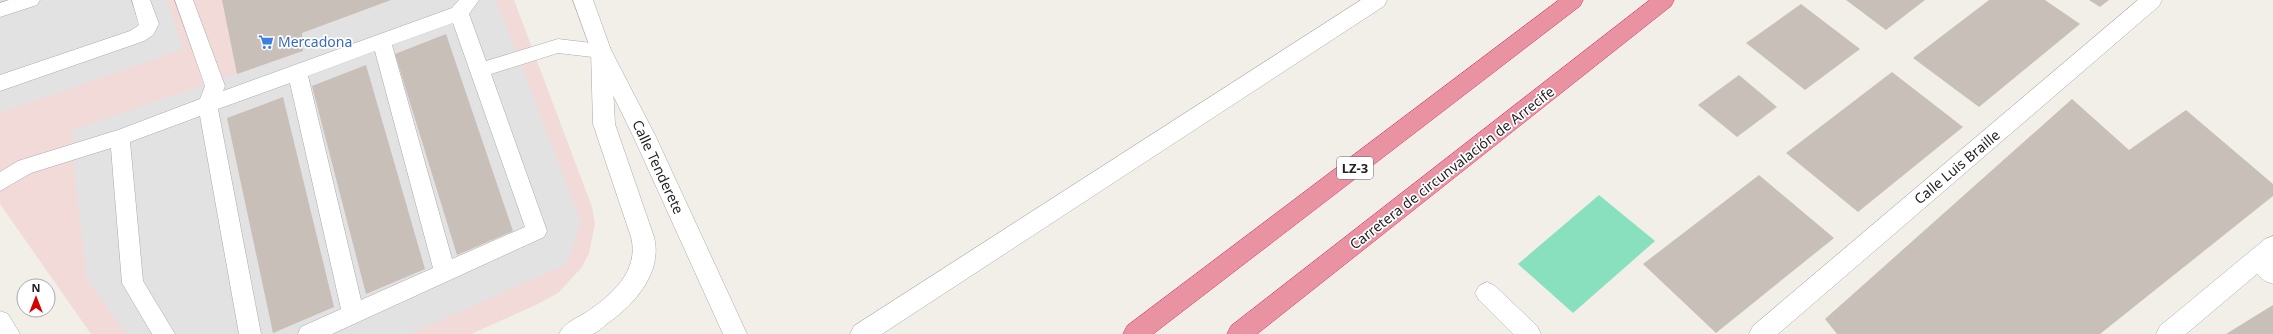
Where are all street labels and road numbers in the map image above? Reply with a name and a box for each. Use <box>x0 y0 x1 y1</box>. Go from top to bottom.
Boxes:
street label: Carretera de circunvalación de Arrecife <box>1345 82 1558 253</box>
street label: Calle Tenderete <box>628 117 689 217</box>
street label: Calle Luis Braille <box>1910 125 2004 208</box>
road number: LZ-3 <box>1337 157 1373 179</box>

